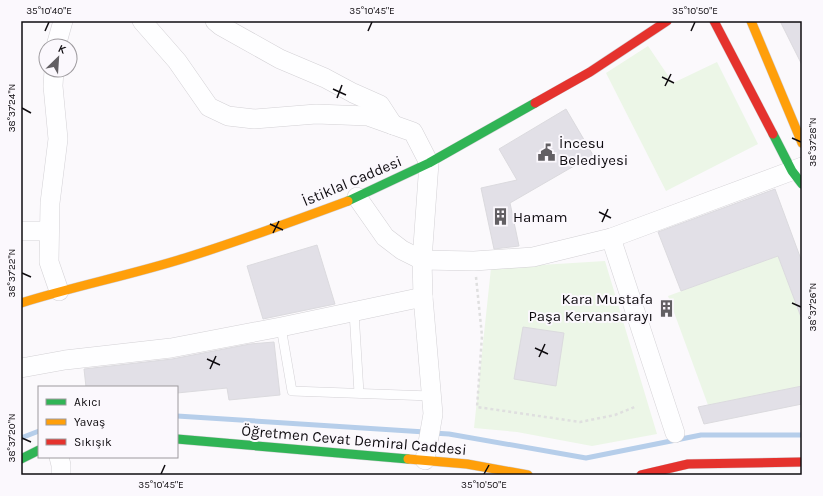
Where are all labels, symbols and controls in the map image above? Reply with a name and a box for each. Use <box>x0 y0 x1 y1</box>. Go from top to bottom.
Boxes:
text: 35°10'40"E <box>26 5 72 17</box>
text: 35°10'45"E <box>349 5 395 17</box>
text: 35°10'50"E <box>672 5 718 17</box>
north arrow <box>38 38 78 78</box>
text: K <box>56 42 69 57</box>
text: 38°37'24"N <box>6 84 18 132</box>
text: 38°37'28"N <box>807 117 819 167</box>
place label: İncesu Belediyesi <box>559 134 628 169</box>
public building icon: İncesu Belediyesi <box>536 142 556 162</box>
street label: İstiklal Caddesi <box>300 152 404 210</box>
building icon: Hamam <box>490 207 510 227</box>
place label: Hamam <box>513 208 568 226</box>
text: 38°37'22"N <box>6 249 18 297</box>
text: 38°37'26"N <box>807 283 819 331</box>
place label: Kara Mustafa Paşa Kervansarayı <box>528 290 653 325</box>
building icon: Kara Mustafa Paşa Kervansarayı <box>656 298 676 318</box>
legend <box>38 386 178 458</box>
text: Akıcı <box>74 395 101 409</box>
text: 38°37'20"N <box>6 413 18 463</box>
text: Yavaş <box>74 415 105 429</box>
street label: Öğretmen Cevat Demiral Caddesi <box>241 421 467 459</box>
text: Sıkışık <box>74 435 112 449</box>
text: 35°10'45"E <box>138 479 184 491</box>
text: 35°10'50"E <box>461 479 507 491</box>

